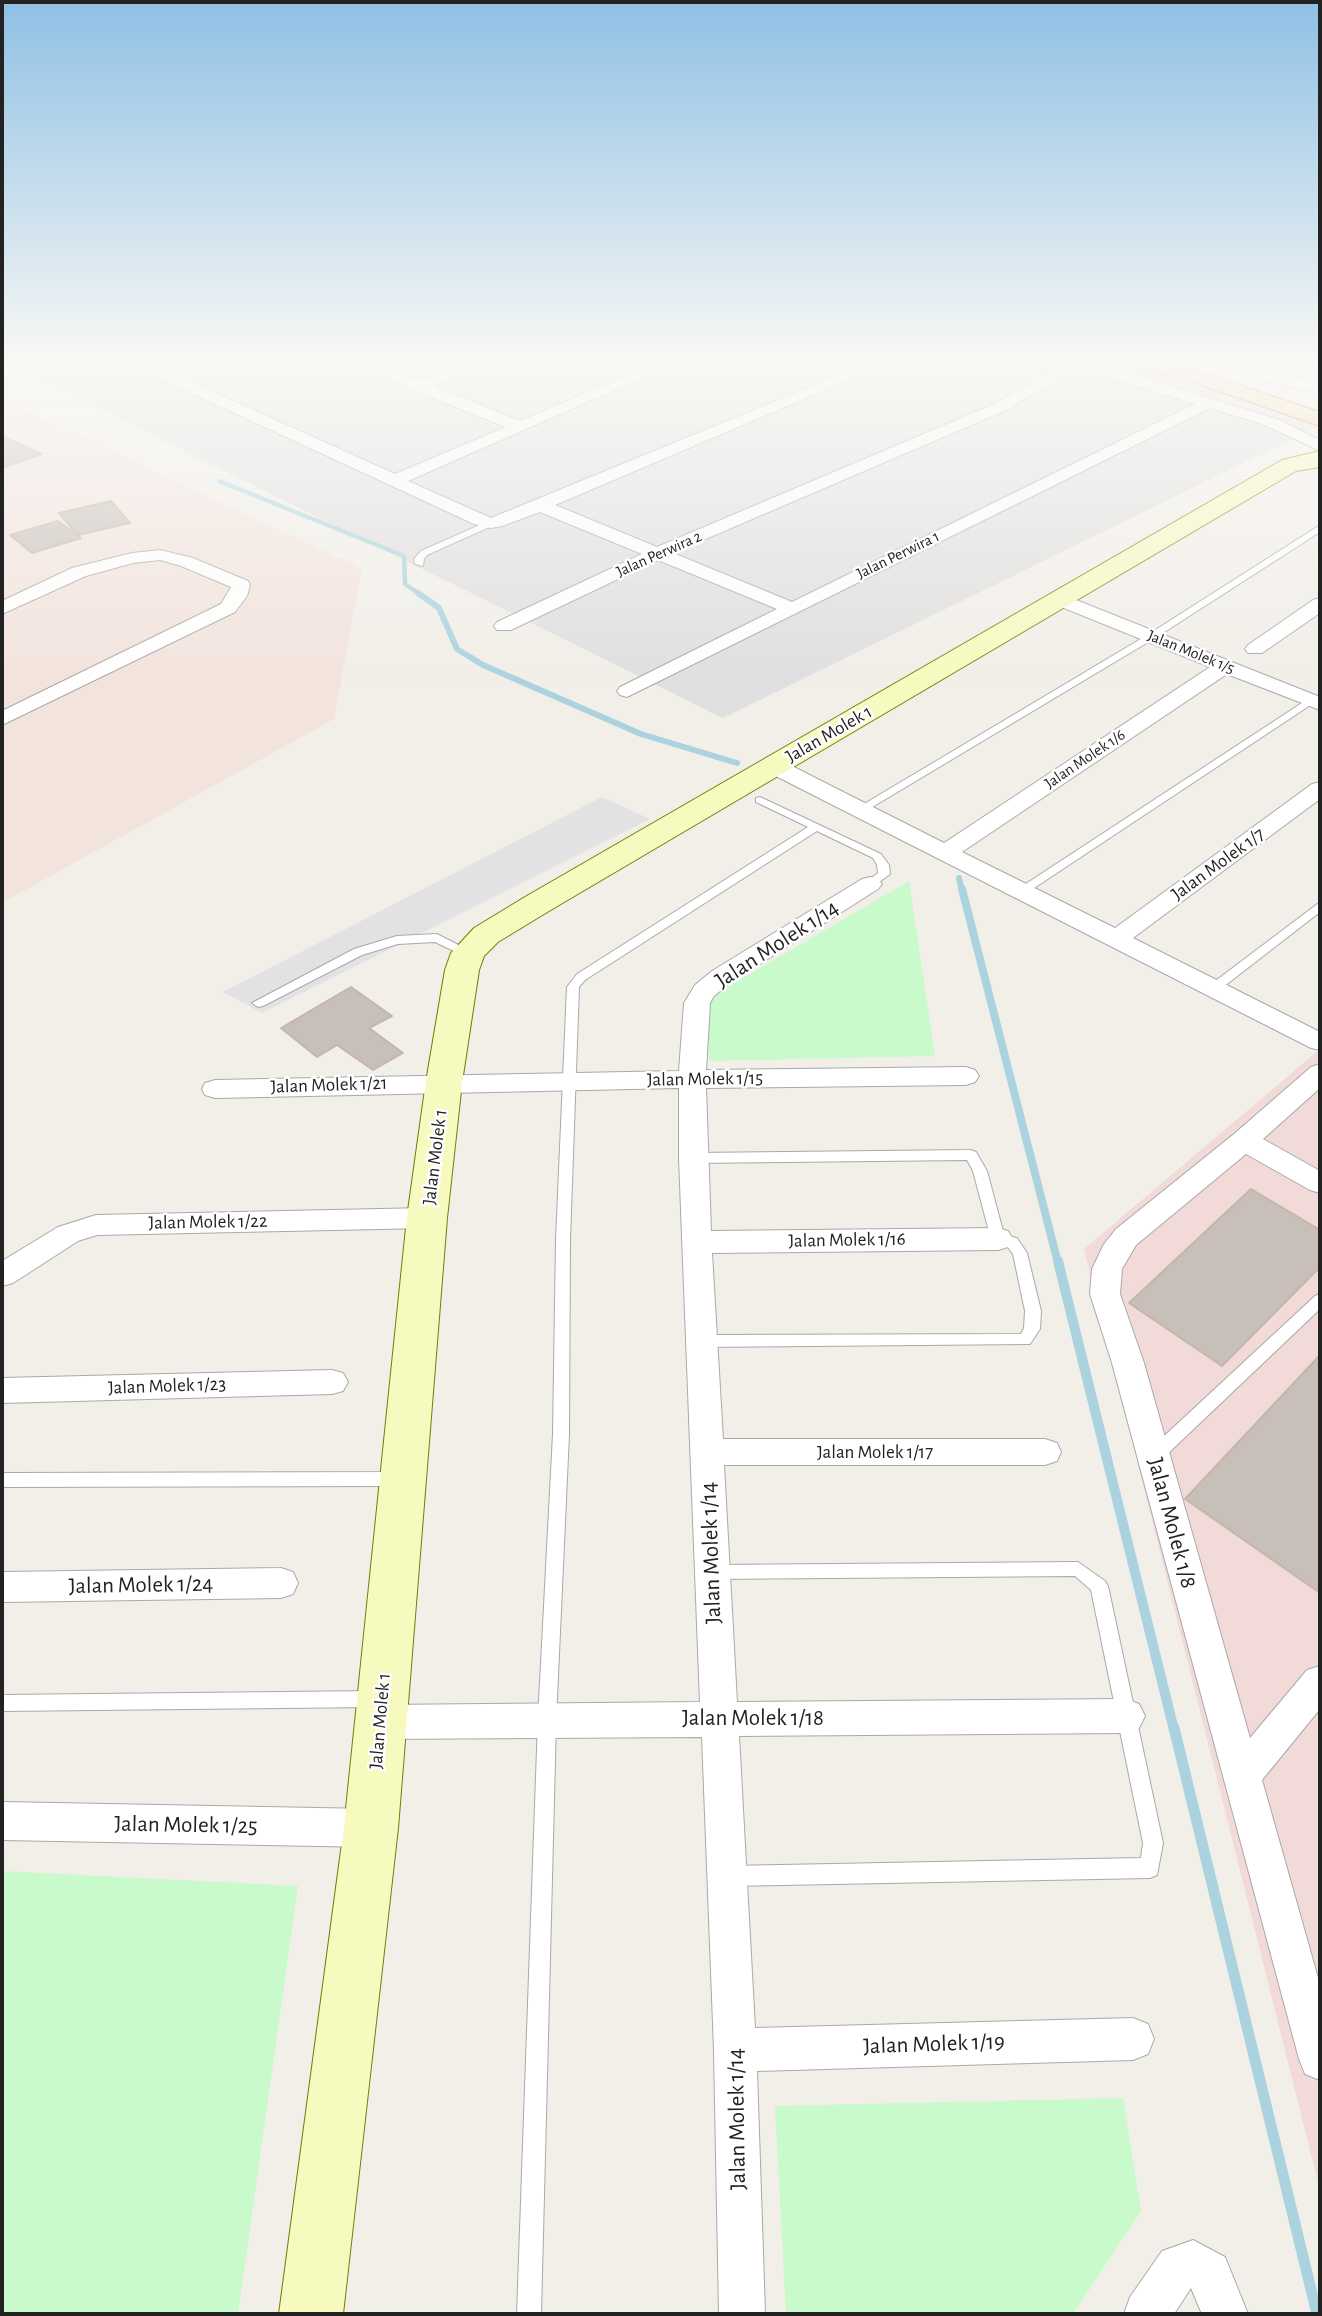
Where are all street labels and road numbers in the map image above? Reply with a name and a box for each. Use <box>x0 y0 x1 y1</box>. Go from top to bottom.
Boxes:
street label: Jalan Perwira 2 <box>613 527 705 581</box>
street label: Jalan Perwira 1 <box>853 527 943 583</box>
street label: Jalan Molek 1/5 <box>1145 626 1237 678</box>
street label: Jalan Molek 1 <box>782 700 876 768</box>
street label: Jalan Molek 1/6 <box>1041 725 1129 793</box>
street label: Jalan Molek 1/7 <box>1167 823 1269 905</box>
street label: Jalan Molek 1/14 <box>710 894 844 994</box>
street label: Jalan Molek 1/15 <box>647 1067 763 1091</box>
street label: Jalan Molek 1/21 <box>270 1072 388 1098</box>
street label: Jalan Molek 1 <box>418 1108 452 1206</box>
street label: Jalan Molek 1/22 <box>148 1210 268 1234</box>
street label: Jalan Molek 1/16 <box>788 1228 906 1252</box>
street label: Jalan Molek 1/23 <box>108 1373 226 1399</box>
street label: Jalan Molek 1/17 <box>817 1441 933 1463</box>
street label: Jalan Molek 1/8 <box>1141 1455 1203 1591</box>
street label: Jalan Molek 1/14 <box>695 1482 727 1624</box>
street label: Jalan Molek 1/24 <box>68 1570 214 1600</box>
street label: Jalan Molek 1 <box>364 1672 396 1770</box>
street label: Jalan Molek 1/18 <box>682 1704 824 1732</box>
street label: Jalan Molek 1/25 <box>114 1810 258 1840</box>
street label: Jalan Molek 1/19 <box>863 2028 1005 2060</box>
street label: Jalan Molek 1/14 <box>722 2048 752 2190</box>

